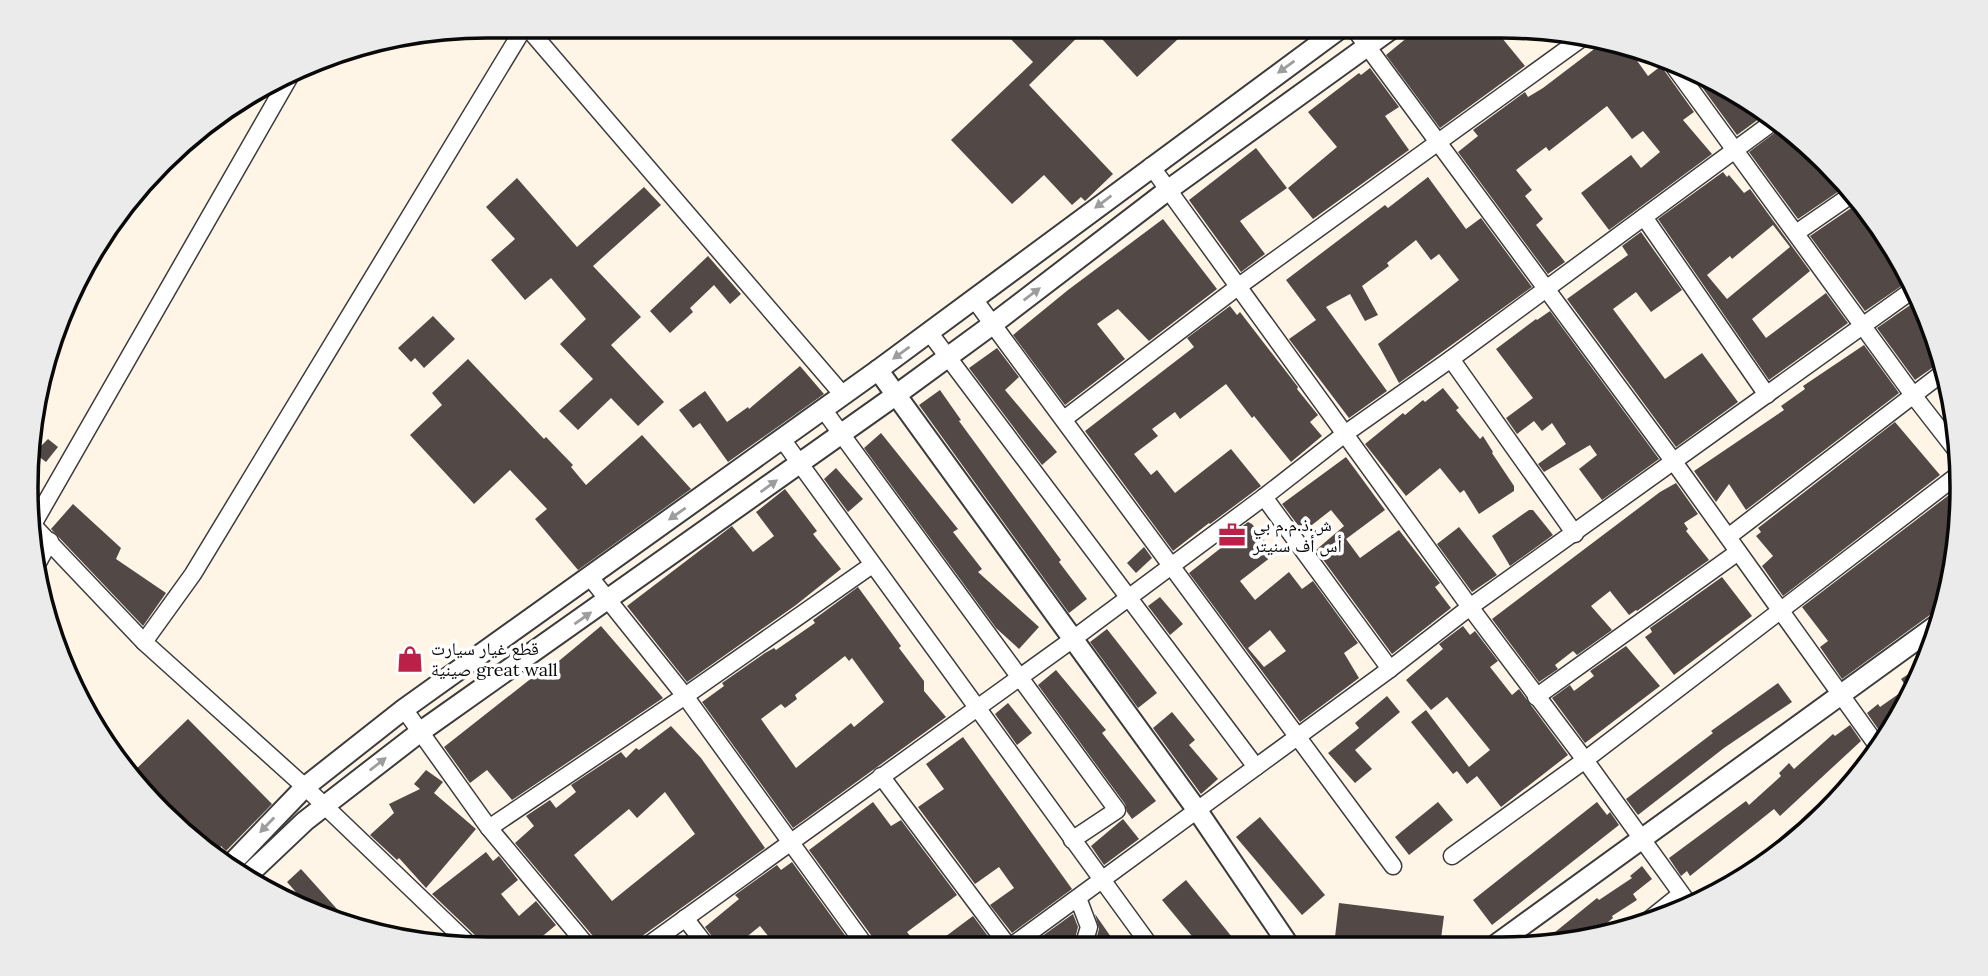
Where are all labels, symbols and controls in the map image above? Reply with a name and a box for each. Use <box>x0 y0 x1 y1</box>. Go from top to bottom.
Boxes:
one-way arrow <box>1277 60 1296 74</box>
one-way arrow <box>1094 195 1112 209</box>
one-way arrow <box>1022 287 1040 302</box>
one-way arrow <box>892 345 910 359</box>
one-way arrow <box>760 479 778 493</box>
one-way arrow <box>668 507 686 521</box>
place label: ش.ذ.م.م بي أس أف سنيتر <box>1252 513 1342 557</box>
office icon: ش.ذ.م.م بي أس أف سنيتر <box>1217 520 1247 550</box>
one-way arrow <box>574 611 592 625</box>
place label: قطع غيار سيارت صينية great wall <box>431 637 558 681</box>
shop icon: قطع غيار سيارت صينية great wall <box>395 644 425 674</box>
one-way arrow <box>369 757 387 772</box>
one-way arrow <box>260 816 276 833</box>

